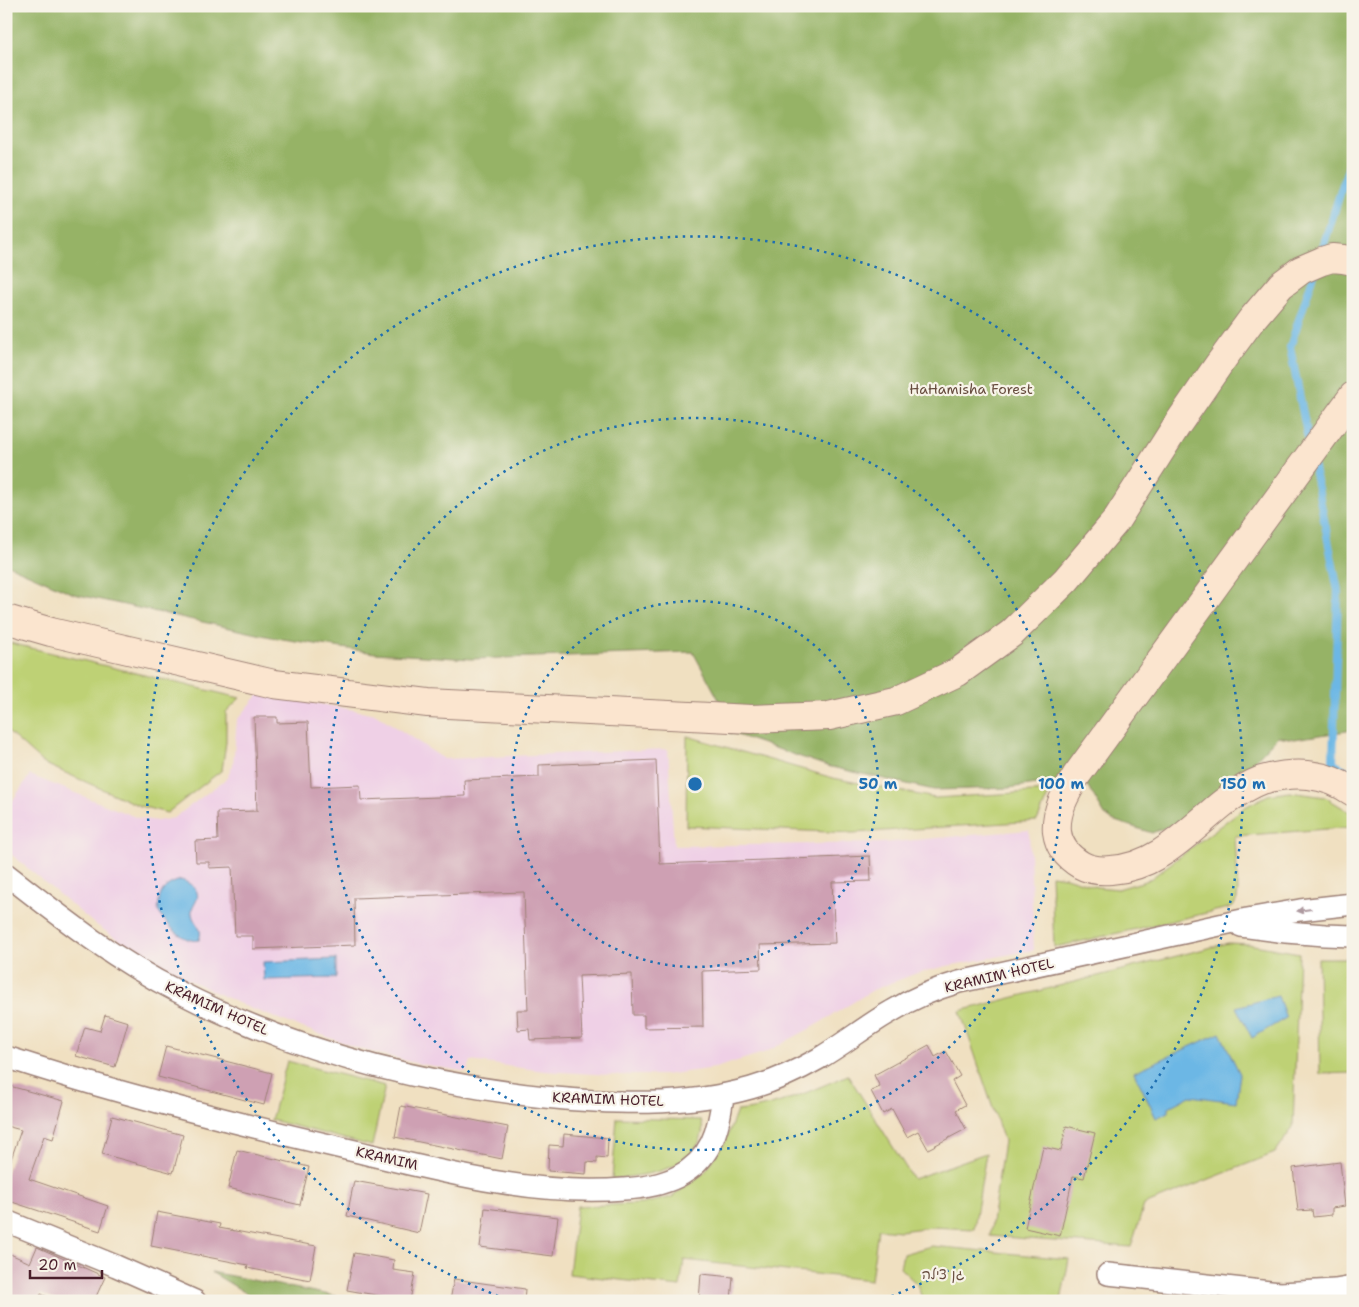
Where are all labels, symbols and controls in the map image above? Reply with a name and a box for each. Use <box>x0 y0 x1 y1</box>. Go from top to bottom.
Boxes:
park label: HaHamisha Forest <box>909 380 1033 398</box>
text: 50 m <box>859 774 898 794</box>
text: 100 m <box>1038 774 1084 794</box>
text: 150 m <box>1220 774 1266 794</box>
centre of rings <box>686 775 704 793</box>
one-way arrow <box>1296 906 1312 914</box>
street label: KRAMIM HOTEL <box>942 954 1056 996</box>
street label: KRAMIM HOTEL <box>162 977 272 1039</box>
street label: KRAMIM HOTEL <box>552 1088 664 1110</box>
street label: KRAMIM <box>354 1142 420 1174</box>
scale bar <box>30 1247 102 1279</box>
text: 20 m <box>38 1255 77 1275</box>
park label: גן צילה <box>922 1265 965 1283</box>

